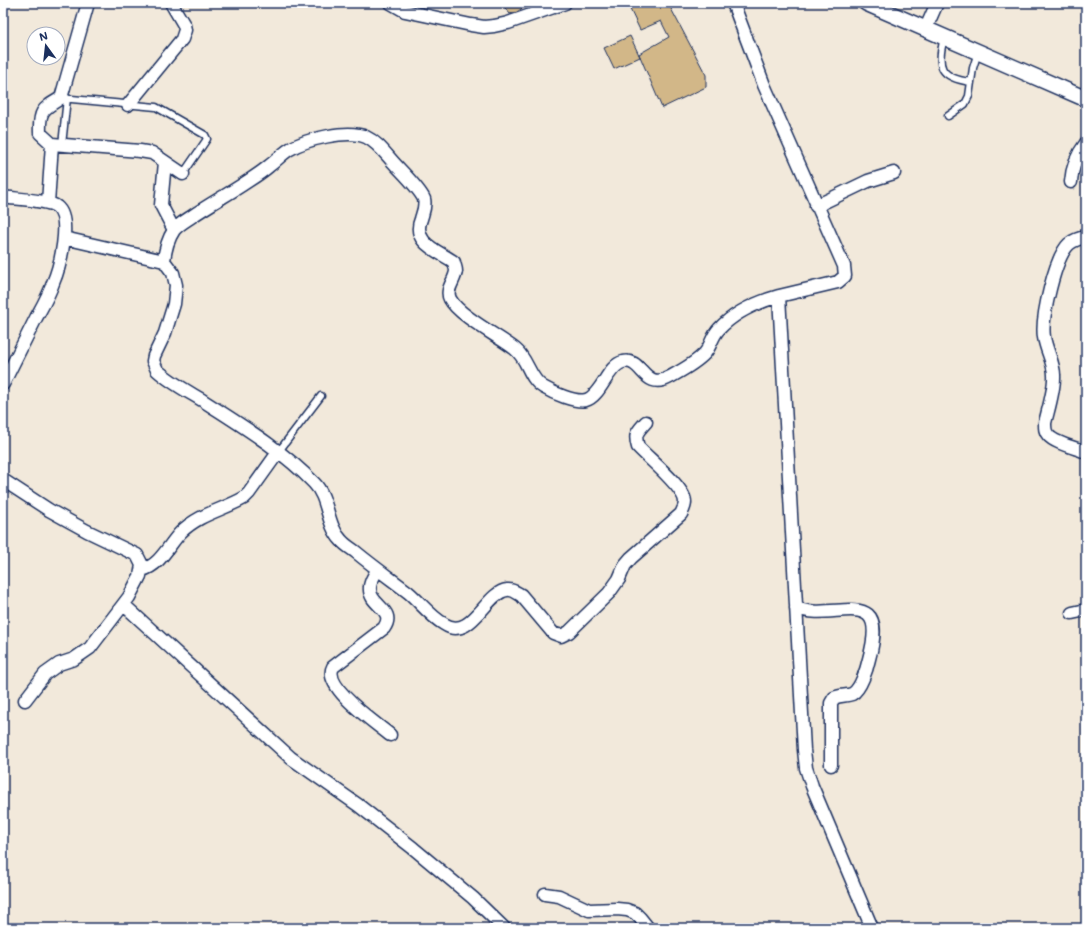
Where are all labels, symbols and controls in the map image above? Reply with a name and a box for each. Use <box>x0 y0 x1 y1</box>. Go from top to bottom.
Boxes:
north arrow <box>26 26 66 66</box>
text: N <box>37 28 49 44</box>

